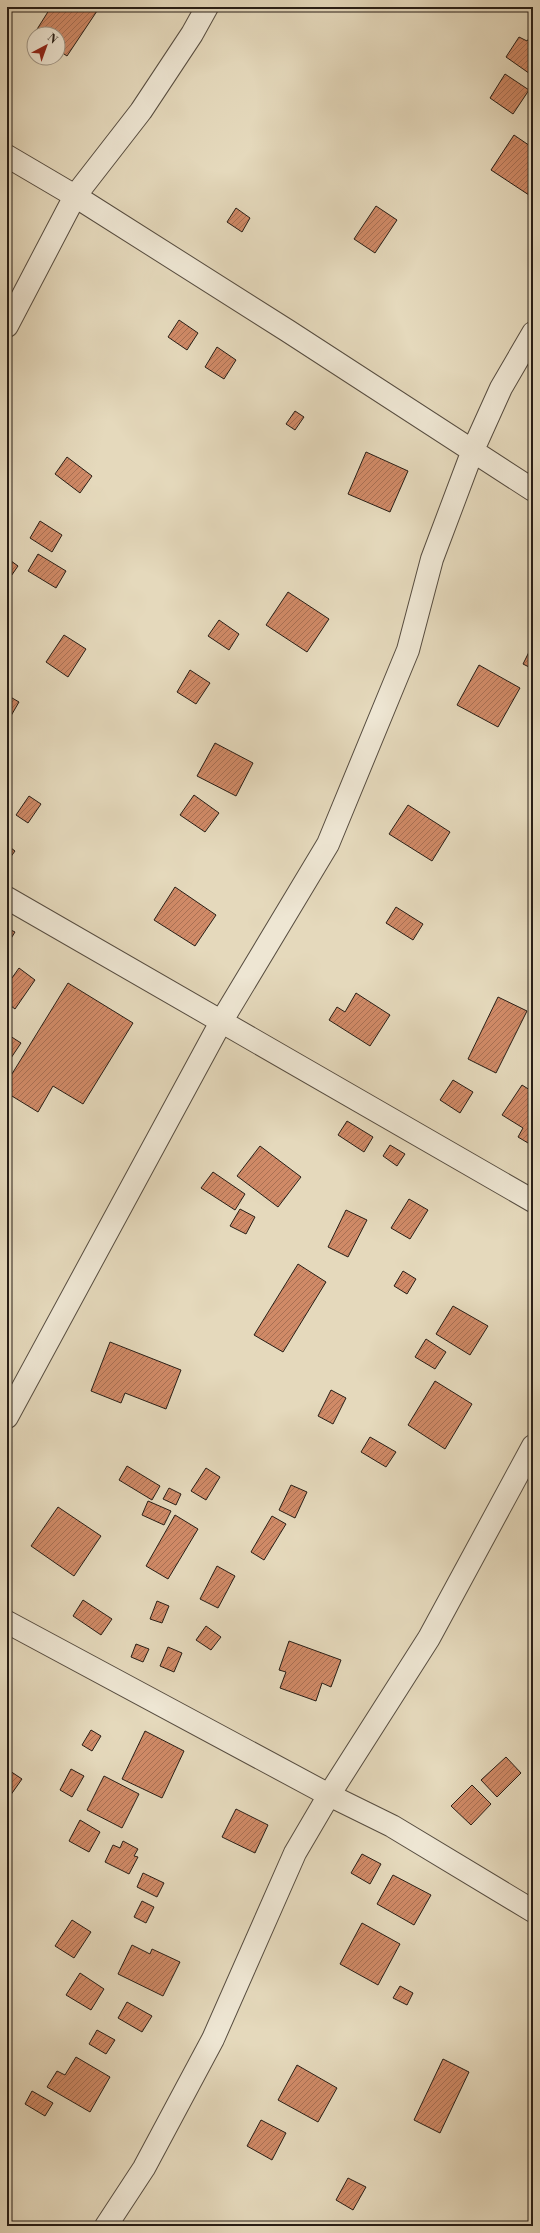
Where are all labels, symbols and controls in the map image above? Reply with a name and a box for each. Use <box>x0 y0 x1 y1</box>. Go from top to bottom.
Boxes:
north arrow <box>26 26 66 66</box>
text: N <box>44 31 60 48</box>

